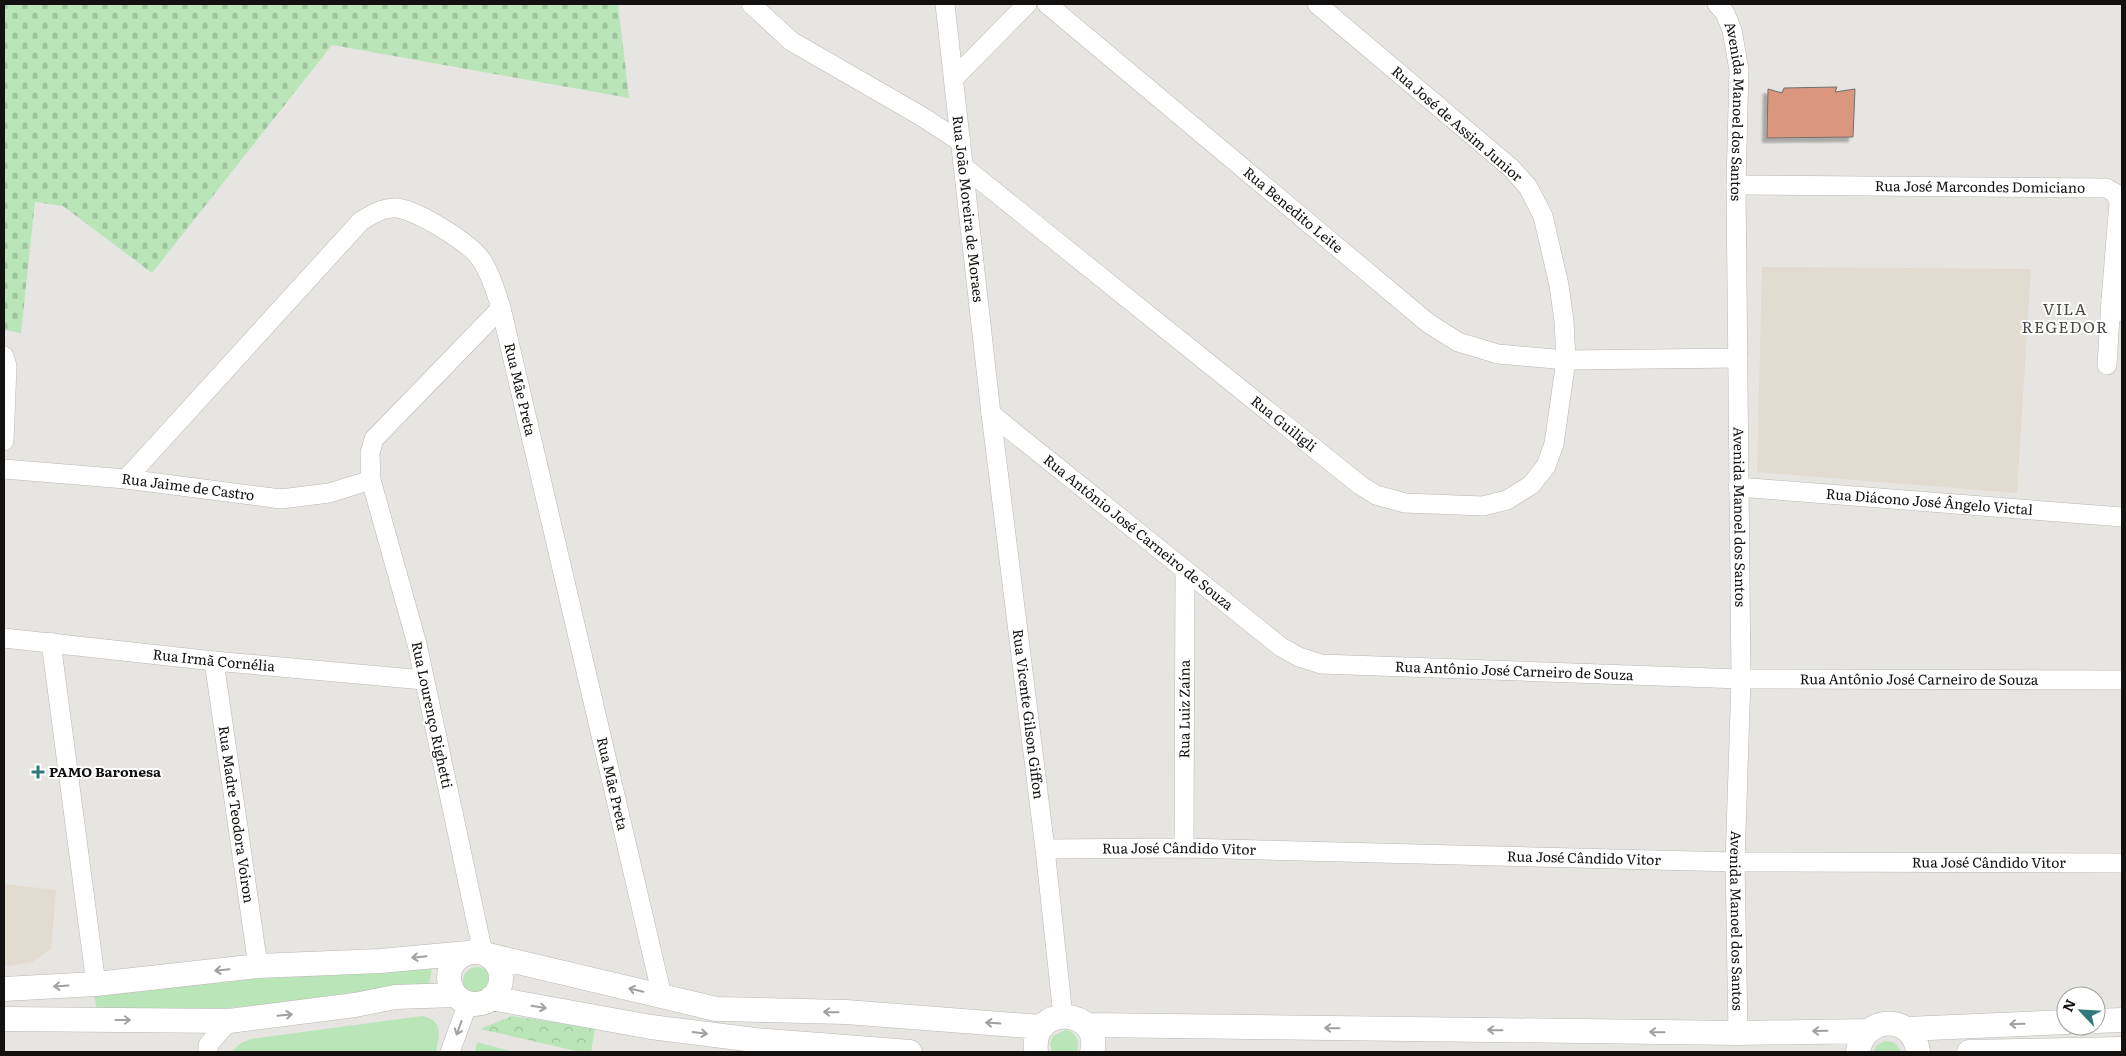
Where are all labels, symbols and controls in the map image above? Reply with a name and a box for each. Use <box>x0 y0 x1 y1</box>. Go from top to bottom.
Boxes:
street label: Avenida Manoel dos Santos <box>1720 18 1750 201</box>
street label: Rua José de Assim Junior <box>1388 61 1528 186</box>
street label: Rua João Moreira de Moraes <box>949 114 989 303</box>
street label: Rua Benedito Leite <box>1240 162 1348 257</box>
street label: Rua José Marcondes Domiciano <box>1875 175 2085 197</box>
district label: VILA REGEDOR <box>2021 296 2109 338</box>
street label: Rua Mãe Preta <box>500 341 542 438</box>
street label: Rua Guiligli <box>1247 390 1322 456</box>
street label: Avenida Manoel dos Santos <box>1729 427 1751 607</box>
street label: Rua Antônio José Carneiro de Souza <box>1040 449 1239 614</box>
street label: Rua Jaime de Castro <box>121 468 256 504</box>
street label: Rua Diácono José Ângelo Victal <box>1825 483 2034 519</box>
street label: Rua Vicente Gilson Giffon <box>1009 628 1050 800</box>
street label: Rua Lourenço Righetti <box>408 639 458 791</box>
street label: Rua Irmã Cornélia <box>152 643 276 676</box>
street label: Rua Antônio José Carneiro de Souza <box>1395 656 1634 684</box>
street label: Rua Luiz Zaína <box>1173 659 1194 758</box>
street label: Rua Antônio José Carneiro de Souza <box>1800 668 2039 689</box>
street label: Rua Madre Teodora Voiron <box>214 724 260 904</box>
street label: Rua Mãe Preta <box>593 735 634 833</box>
place label: PAMO Baronesa <box>49 761 162 781</box>
marker: PAMO Baronesa <box>31 765 45 779</box>
street label: Avenida Manoel dos Santos <box>1726 830 1749 1011</box>
street label: Rua José Cândido Vitor <box>1102 837 1257 859</box>
street label: Rua José Cândido Vitor <box>1507 845 1662 869</box>
street label: Rua José Cândido Vitor <box>1912 851 2066 872</box>
one-way arrow <box>412 952 428 962</box>
one-way arrow <box>215 965 231 975</box>
one-way arrow <box>53 981 69 991</box>
one-way arrow <box>628 985 644 994</box>
north arrow <box>2056 986 2106 1036</box>
text: N <box>2057 995 2080 1015</box>
one-way arrow <box>531 1003 547 1013</box>
one-way arrow <box>823 1007 839 1016</box>
one-way arrow <box>277 1010 293 1020</box>
one-way arrow <box>114 1015 131 1025</box>
one-way arrow <box>985 1018 1001 1028</box>
one-way arrow <box>454 1019 463 1035</box>
one-way arrow <box>2010 1020 2026 1029</box>
one-way arrow <box>1324 1023 1340 1033</box>
one-way arrow <box>1487 1025 1503 1035</box>
one-way arrow <box>1649 1027 1666 1037</box>
one-way arrow <box>1812 1027 1828 1036</box>
one-way arrow <box>691 1028 707 1038</box>

